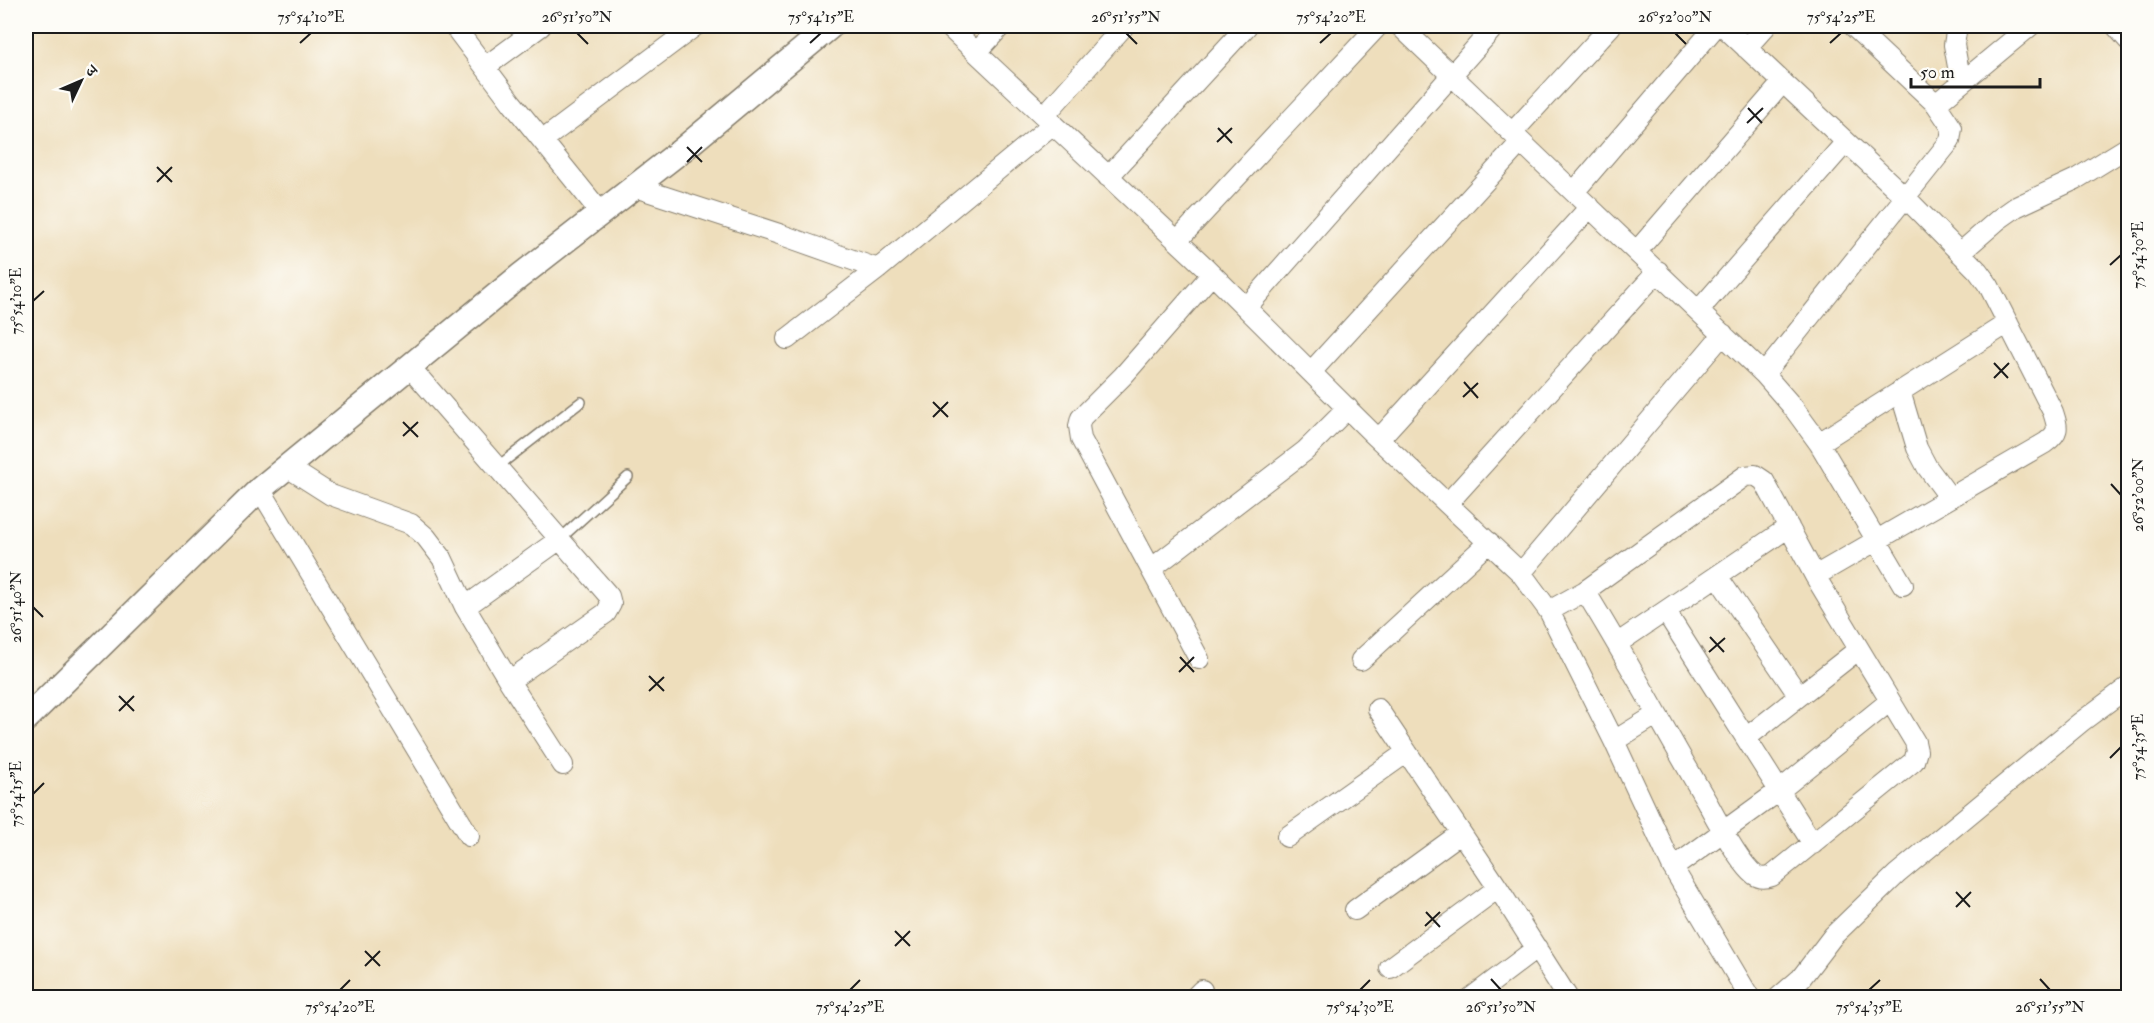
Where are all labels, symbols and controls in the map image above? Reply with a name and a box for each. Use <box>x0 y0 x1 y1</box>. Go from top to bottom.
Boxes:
text: 75°54'10"E <box>277 8 345 27</box>
text: 26°51'50"N <box>542 8 613 27</box>
text: 75°54'15"E <box>788 8 854 27</box>
text: 26°51'55"N <box>1091 8 1161 27</box>
text: 75°54'20"E <box>1296 8 1366 27</box>
text: 26°52'00"N <box>1638 8 1712 27</box>
text: 75°54'25"E <box>1807 8 1875 27</box>
north arrow <box>51 51 111 111</box>
scale bar <box>1911 51 2040 89</box>
text: उ <box>80 61 102 82</box>
text: 50 m <box>1920 61 1955 84</box>
text: 75°54'30"E <box>2129 221 2148 289</box>
text: 75°54'10"E <box>7 267 26 335</box>
text: 26°52'00"N <box>2129 458 2148 532</box>
text: 26°51'40"N <box>7 570 26 643</box>
text: 75°54'35"E <box>2129 714 2148 780</box>
text: 75°54'15"E <box>7 761 26 827</box>
text: 75°54'20"E <box>305 998 375 1017</box>
text: 75°54'25"E <box>816 998 884 1017</box>
text: 75°54'30"E <box>1326 998 1394 1017</box>
text: 26°51'50"N <box>1466 998 1537 1017</box>
text: 75°54'35"E <box>1836 998 1902 1017</box>
text: 26°51'55"N <box>2015 998 2085 1017</box>

